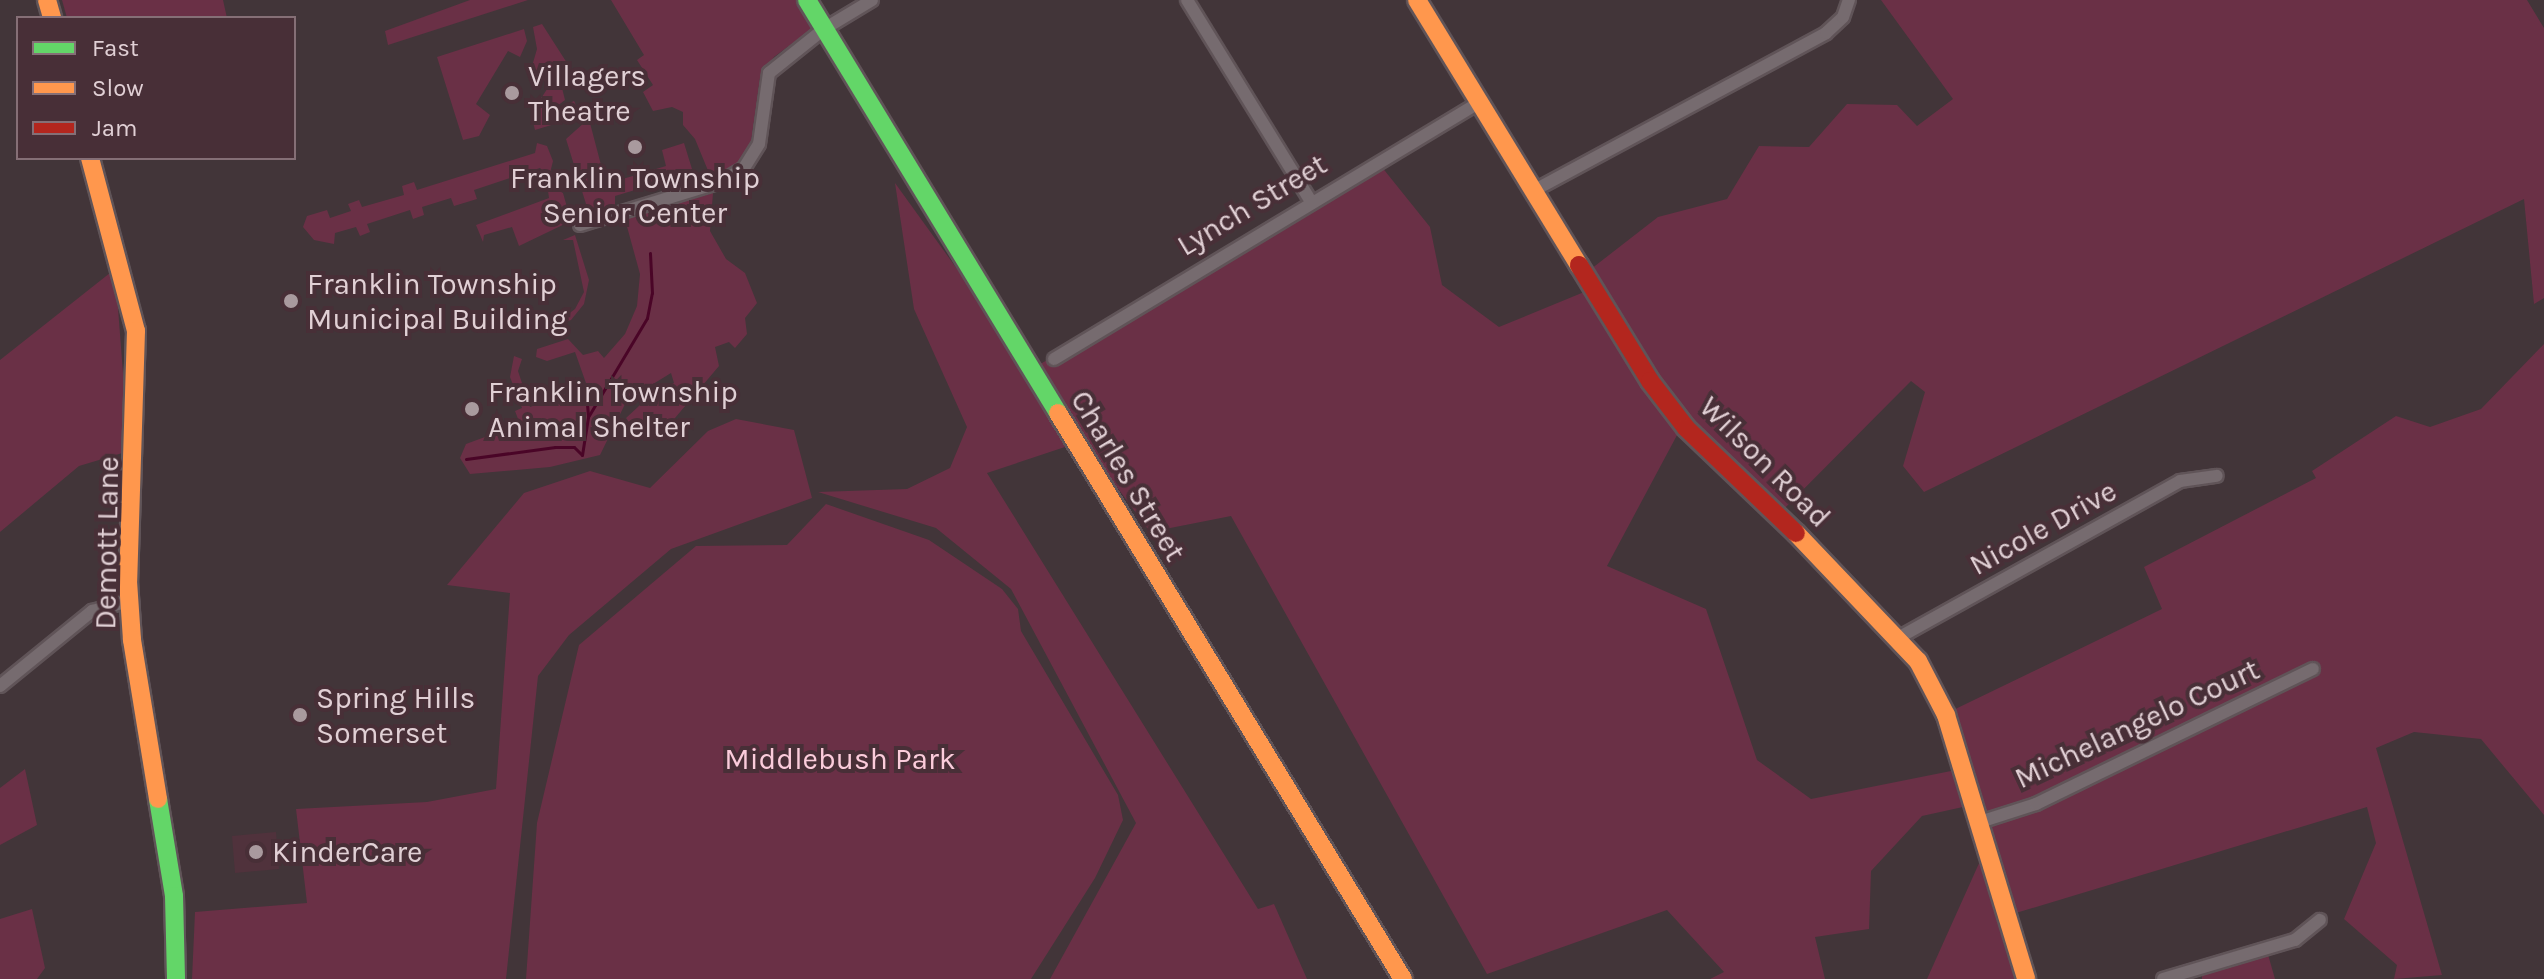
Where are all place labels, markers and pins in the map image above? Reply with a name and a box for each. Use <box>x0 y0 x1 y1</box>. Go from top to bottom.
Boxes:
place label: Villagers Theatre <box>528 58 646 128</box>
marker: Villagers Theatre <box>503 84 521 102</box>
marker: Franklin Township Senior Center <box>626 138 644 156</box>
place label: Franklin Township Senior Center <box>510 160 760 230</box>
place label: Franklin Township Municipal Building <box>307 266 568 336</box>
marker: Franklin Township Municipal Building <box>282 292 300 310</box>
place label: Franklin Township Animal Shelter <box>488 374 738 444</box>
marker: Franklin Township Animal Shelter <box>463 400 481 418</box>
place label: Spring Hills Somerset <box>316 680 475 750</box>
marker: Spring Hills Somerset <box>291 706 309 724</box>
place label: KinderCare <box>272 834 422 870</box>
marker: KinderCare <box>247 843 265 861</box>

